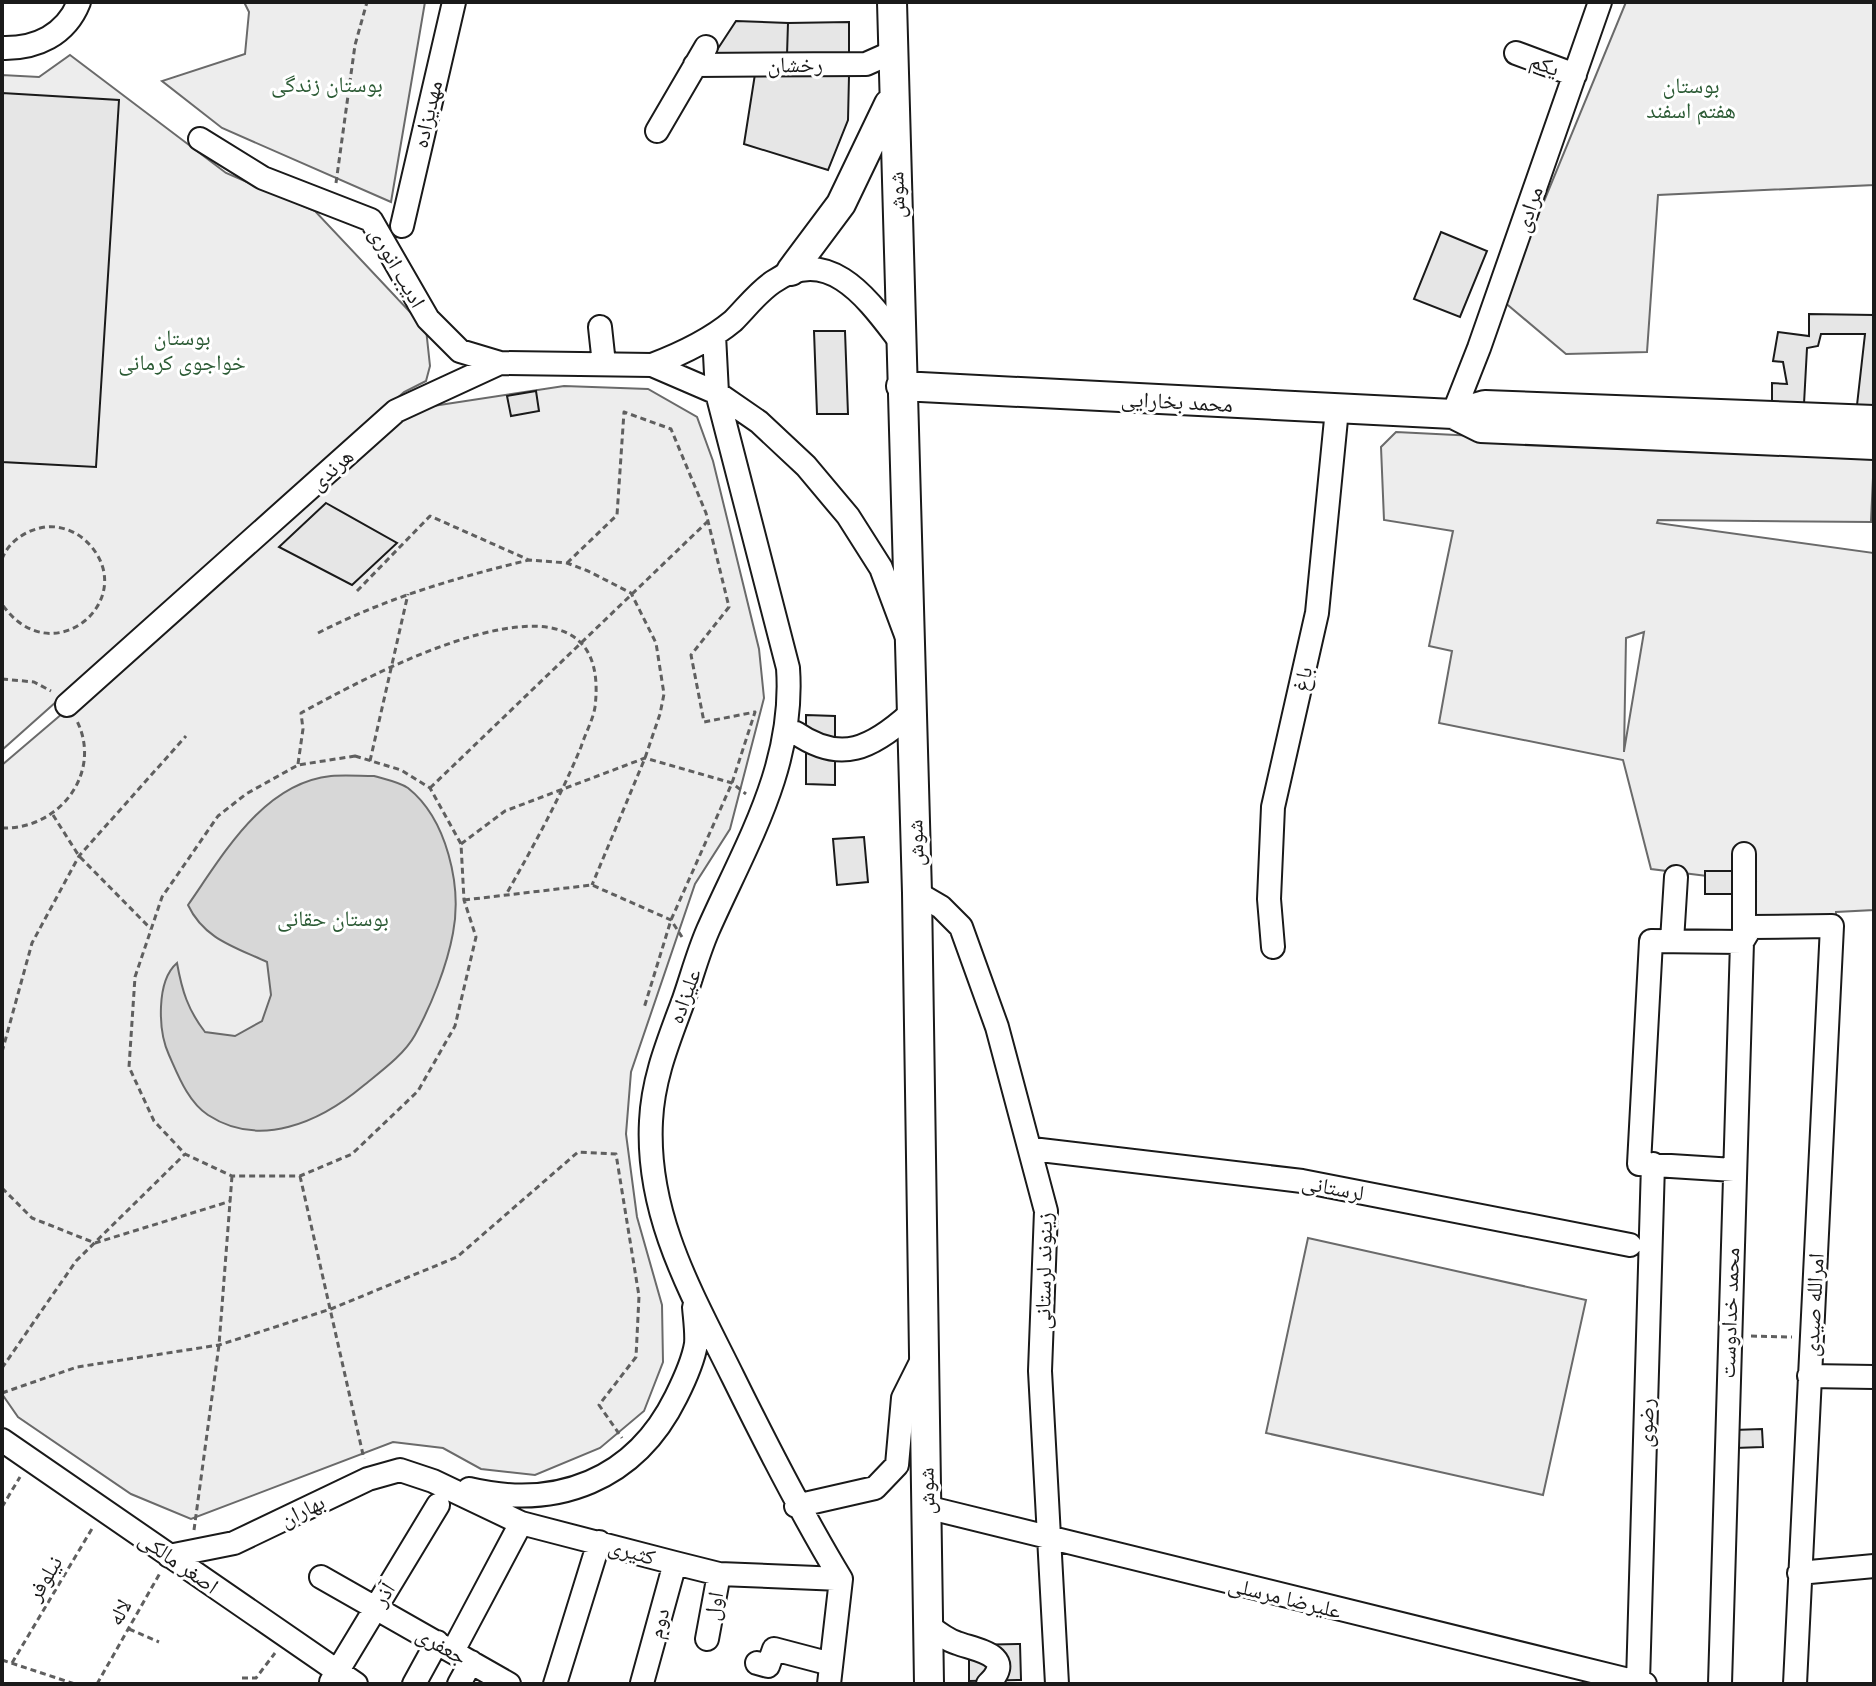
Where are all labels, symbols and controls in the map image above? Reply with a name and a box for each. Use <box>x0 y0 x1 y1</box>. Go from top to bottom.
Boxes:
street label: یکم <box>1526 47 1563 83</box>
street label: رخشان <box>767 51 823 78</box>
park label: بوستان زندگی <box>271 71 383 98</box>
park label: بوستان هفتم اسفند <box>1646 72 1736 125</box>
street label: مهدیزاده <box>407 78 447 150</box>
street label: شوش <box>882 171 911 219</box>
street label: مرادی <box>1508 183 1549 236</box>
street label: ادیب انوری <box>364 222 431 312</box>
park label: بوستان خواجوی کرمانی <box>118 324 246 376</box>
street label: محمد بخارایی <box>1120 385 1234 418</box>
street label: هرندی <box>304 443 359 496</box>
street label: باغ <box>1287 664 1318 694</box>
street label: شوش <box>901 819 930 867</box>
park label: بوستان حقانی <box>277 905 389 932</box>
street label: علیزاده <box>662 965 706 1027</box>
street label: لرستانی <box>1300 1168 1366 1207</box>
street label: زینوند لرستانی <box>1029 1212 1058 1330</box>
street label: محمد خدادوست <box>1714 1247 1744 1379</box>
street label: امرالله صیدی <box>1797 1252 1830 1358</box>
street label: رضوی <box>1631 1398 1660 1448</box>
street label: شوش <box>913 1467 940 1515</box>
street label: بهاران <box>275 1488 329 1533</box>
street label: اصغر مالکی <box>134 1525 224 1600</box>
street label: کثیری <box>605 1532 658 1571</box>
street label: نیلوفر <box>20 1551 67 1606</box>
street label: علیرضا مرسلی <box>1226 1570 1344 1625</box>
street label: آذر <box>365 1577 400 1611</box>
street label: اول <box>698 1590 729 1623</box>
street label: لاله <box>101 1594 137 1630</box>
street label: دوم <box>642 1605 676 1641</box>
street label: جعفری <box>412 1620 472 1671</box>

